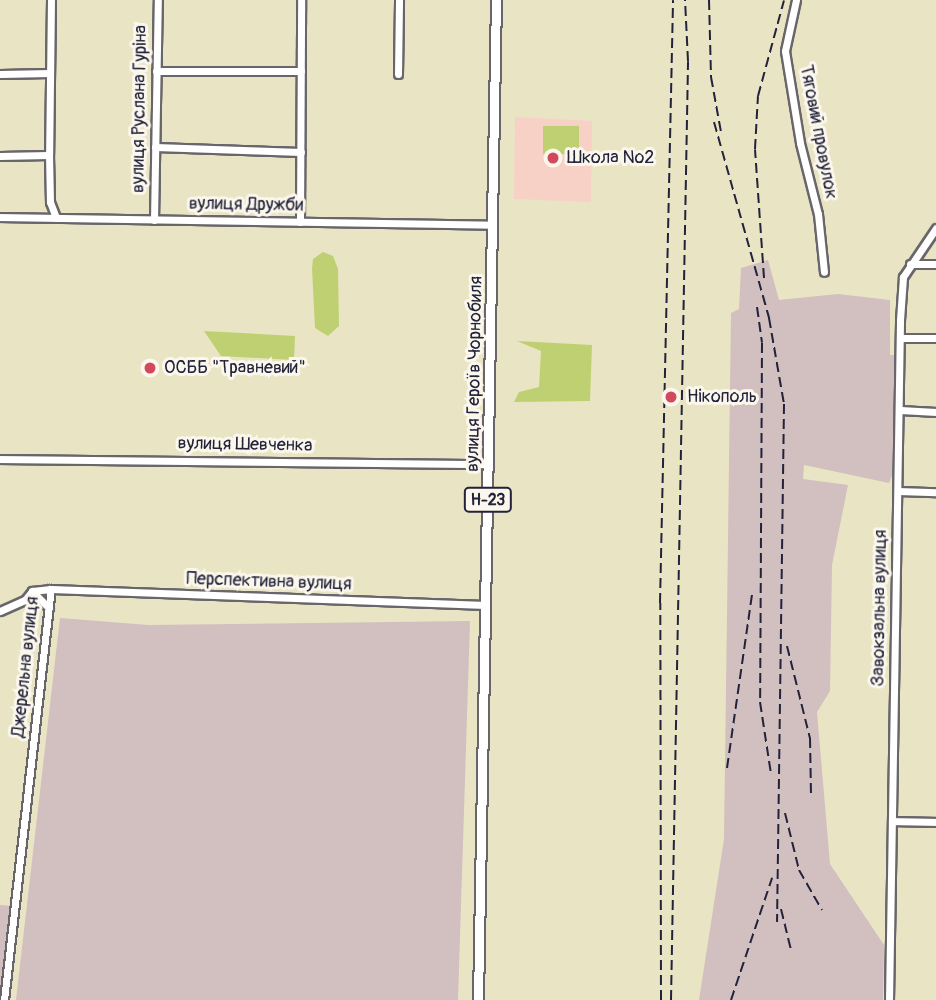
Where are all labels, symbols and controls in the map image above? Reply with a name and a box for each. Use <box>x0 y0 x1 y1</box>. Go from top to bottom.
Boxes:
street label: вулиця Руслана Гуріна <box>128 25 152 193</box>
street label: Тяговий провулок <box>794 63 842 201</box>
place label: Школа №2 <box>567 147 654 169</box>
marker: Школа №2 <box>545 150 561 166</box>
street label: вулиця Дружби <box>189 193 303 217</box>
street label: вулиця Героїв Чорнобиля <box>462 276 488 472</box>
place label: ОСББ "Травневий" <box>164 357 306 379</box>
marker: ОСББ "Травневий" <box>142 360 158 376</box>
place label: Нікополь <box>687 386 757 408</box>
marker: Нікополь <box>661 387 681 407</box>
street label: вулиця Шевченка <box>177 433 313 457</box>
road number: Н-23 <box>463 488 512 512</box>
street label: Завокзальна вулиця <box>868 529 892 687</box>
street label: Перспективна вулиця <box>186 568 352 596</box>
street label: Джерельна вулиця <box>8 596 44 738</box>

